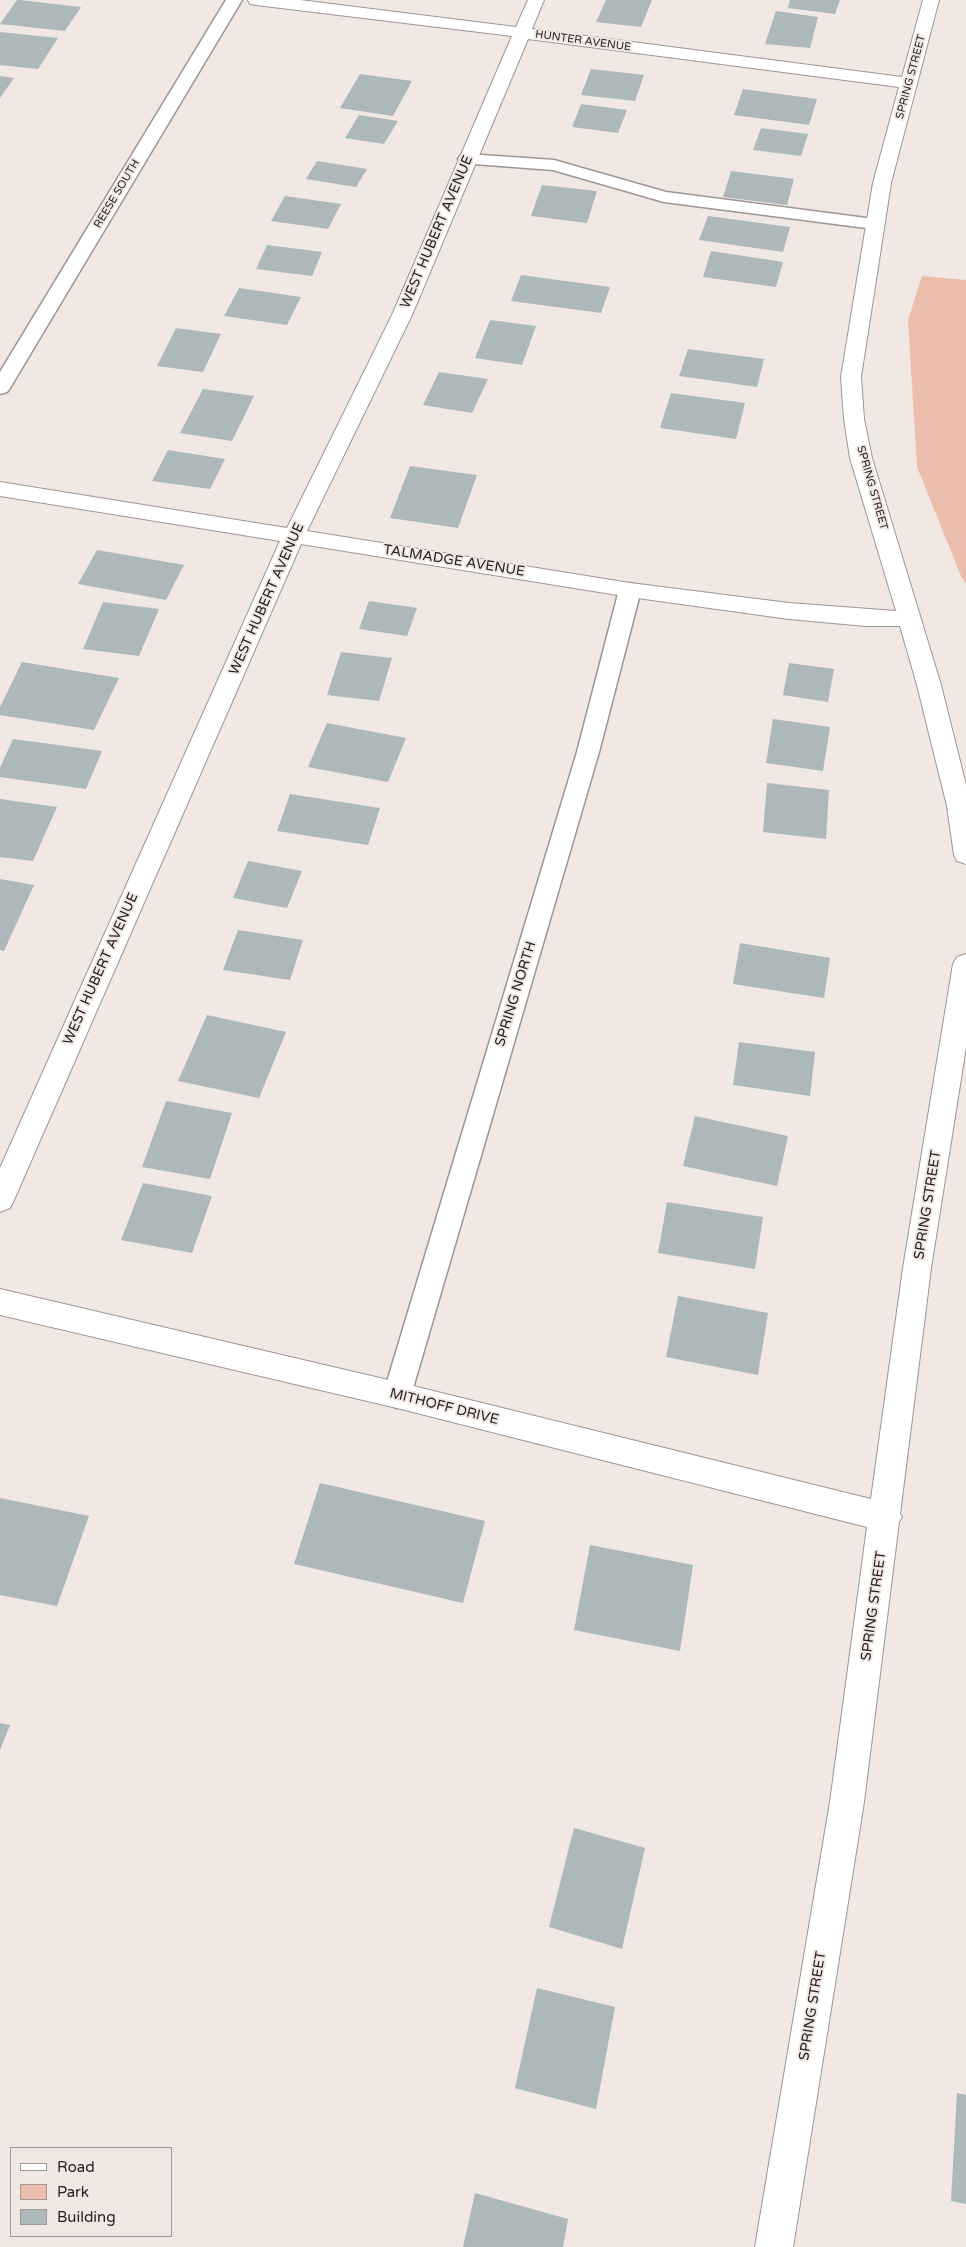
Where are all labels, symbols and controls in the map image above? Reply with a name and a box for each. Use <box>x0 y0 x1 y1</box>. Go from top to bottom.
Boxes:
street label: HUNTER AVENUE <box>534 28 632 54</box>
street label: SPRING STREET <box>893 33 929 121</box>
street label: WEST HUBERT AVENUE <box>397 153 477 311</box>
street label: REESE SOUTH <box>91 157 143 231</box>
street label: SPRING STREET <box>854 444 890 532</box>
street label: WEST HUBERT AVENUE <box>226 520 308 678</box>
street label: TALMADGE AVENUE <box>382 542 526 580</box>
street label: WEST HUBERT AVENUE <box>60 890 142 1048</box>
street label: SPRING NORTH <box>492 939 540 1049</box>
street label: SPRING STREET <box>911 1149 945 1261</box>
street label: MITHOFF DRIVE <box>388 1385 500 1429</box>
street label: SPRING STREET <box>858 1550 890 1662</box>
street label: SPRING STREET <box>796 1950 830 2062</box>
legend <box>10 2147 172 2237</box>
text: Road <box>57 2158 95 2176</box>
text: Park <box>57 2183 89 2201</box>
text: Building <box>57 2208 116 2226</box>

